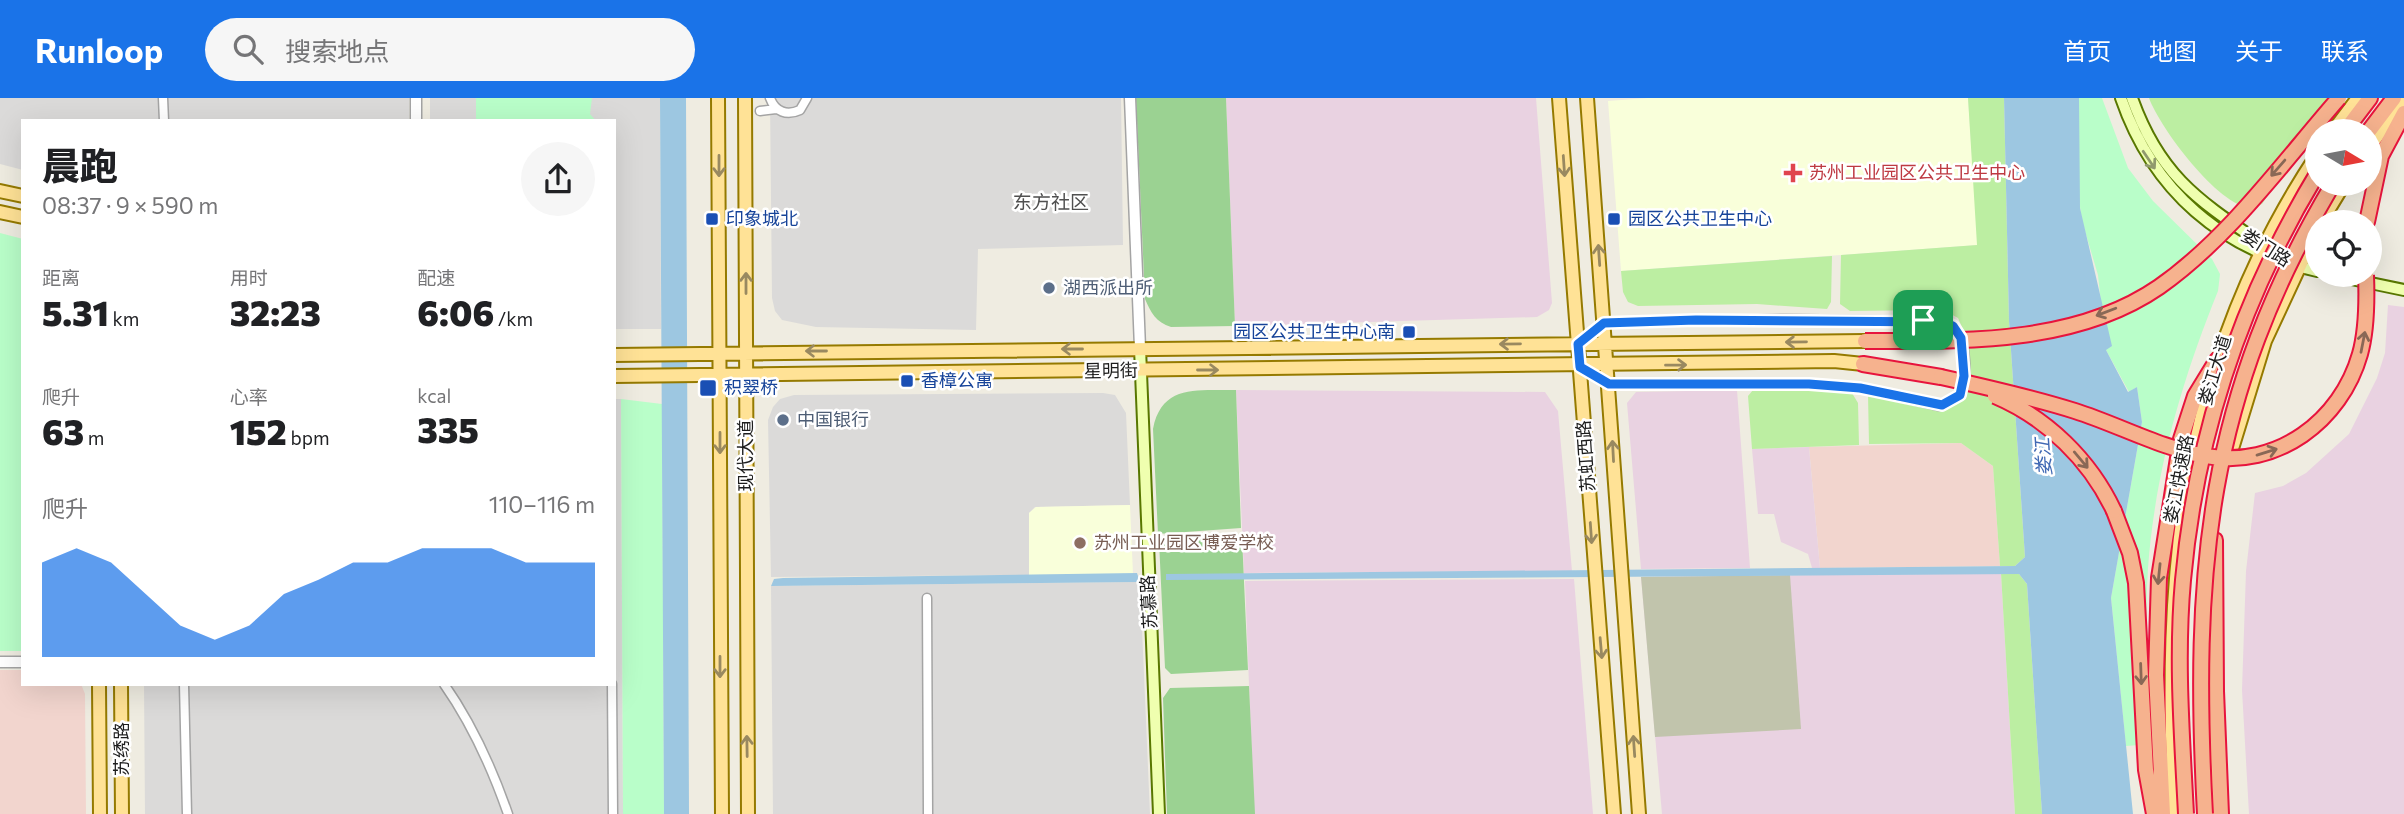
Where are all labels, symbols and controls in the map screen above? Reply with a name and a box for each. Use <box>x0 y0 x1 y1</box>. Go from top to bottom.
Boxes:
search box <box>205 18 695 81</box>
text: Runloop <box>35 29 163 70</box>
icon: search <box>229 30 267 68</box>
text: 搜索地点 <box>285 35 389 66</box>
text: 首页 <box>2063 36 2111 65</box>
text: 地图 <box>2149 36 2197 65</box>
text: 关于 <box>2235 36 2283 65</box>
text: 联系 <box>2321 36 2369 65</box>
north arrow <box>2305 119 2382 196</box>
map controls <box>2305 119 2382 287</box>
text: 晨跑 <box>42 141 118 188</box>
button: share <box>521 142 595 216</box>
one-way arrow <box>2142 150 2156 169</box>
one-way arrow <box>712 154 726 177</box>
one-way arrow <box>1558 154 1571 177</box>
one-way arrow <box>2270 159 2286 177</box>
place label: 苏州工业园区公共卫生中心 <box>1809 161 2025 183</box>
marker: 苏州工业园区公共卫生中心 <box>1783 163 1803 183</box>
district label: 东方社区 <box>1013 190 1089 213</box>
text: 08:37 · 9 × 590 m <box>42 191 218 219</box>
place label: 印象城北 <box>726 207 798 229</box>
place label: 园区公共卫生中心 <box>1628 207 1772 229</box>
button: locate <box>2305 210 2382 287</box>
marker: 印象城北 <box>704 211 720 227</box>
marker: 园区公共卫生中心 <box>1606 211 1622 227</box>
street label: 娄门路 <box>2238 224 2295 271</box>
one-way arrow <box>1592 244 1605 267</box>
text: 距离 <box>42 266 80 289</box>
text: 用时 <box>230 266 268 289</box>
text: 配速 <box>417 266 455 289</box>
one-way arrow <box>739 272 753 295</box>
place label: 湖西派出所 <box>1063 276 1153 298</box>
marker: 湖西派出所 <box>1041 280 1057 296</box>
text: 5.31 <box>42 290 109 333</box>
text: 32:23 <box>230 290 321 333</box>
text: 6:06 <box>417 290 494 333</box>
pin <box>1893 290 1953 350</box>
icon: arrive <box>1904 301 1942 339</box>
text: km <box>109 307 139 330</box>
text: /km <box>494 307 533 330</box>
one-way arrow <box>2095 307 2117 320</box>
place label: 园区公共卫生中心南 <box>1233 320 1395 342</box>
marker: 园区公共卫生中心南 <box>1401 324 1417 340</box>
one-way arrow <box>2356 331 2370 354</box>
street label: 娄江大道 <box>2193 332 2235 407</box>
one-way arrow <box>1785 335 1808 348</box>
one-way arrow <box>1499 337 1522 351</box>
one-way arrow <box>1061 342 1084 356</box>
one-way arrow <box>804 344 827 358</box>
one-way arrow <box>1664 358 1687 372</box>
street label: 星明街 <box>1084 359 1138 381</box>
one-way arrow <box>1196 363 1219 377</box>
place label: 香樟公寓 <box>921 369 993 391</box>
marker: 香樟公寓 <box>899 373 915 389</box>
place label: 积翠桥 <box>724 376 778 398</box>
marker: 积翠桥 <box>698 378 718 398</box>
text: kcal <box>417 384 451 407</box>
text: 爬升 <box>42 385 80 408</box>
text: 心率 <box>230 385 268 408</box>
text: 335 <box>417 407 479 450</box>
place label: 中国银行 <box>797 408 869 430</box>
text: 63 <box>42 409 84 452</box>
text: 152 <box>230 409 287 452</box>
marker: 中国银行 <box>775 412 791 428</box>
street label: 苏虹西路 <box>1572 419 1598 493</box>
street label: 现代大道 <box>734 420 756 492</box>
text: m <box>84 426 104 449</box>
text: bpm <box>287 426 329 449</box>
one-way arrow <box>713 431 727 454</box>
street label: 娄江快速路 <box>2159 433 2197 525</box>
water label: 娄江 <box>2030 435 2055 477</box>
one-way arrow <box>1606 440 1619 463</box>
one-way arrow <box>2256 444 2278 457</box>
one-way arrow <box>2073 451 2089 469</box>
text: 110–116 m <box>489 490 595 518</box>
text: 爬升 <box>42 494 88 522</box>
one-way arrow <box>1585 521 1598 543</box>
place label: 苏州工业园区博爱学校 <box>1094 531 1274 553</box>
marker: 苏州工业园区博爱学校 <box>1072 535 1088 551</box>
one-way arrow <box>2152 563 2165 585</box>
street label: 苏慕路 <box>1136 575 1160 630</box>
one-way arrow <box>1595 636 1608 659</box>
one-way arrow <box>714 655 727 678</box>
one-way arrow <box>2134 662 2147 685</box>
street label: 苏绣路 <box>110 722 132 776</box>
one-way arrow <box>740 735 754 758</box>
one-way arrow <box>1627 735 1640 758</box>

